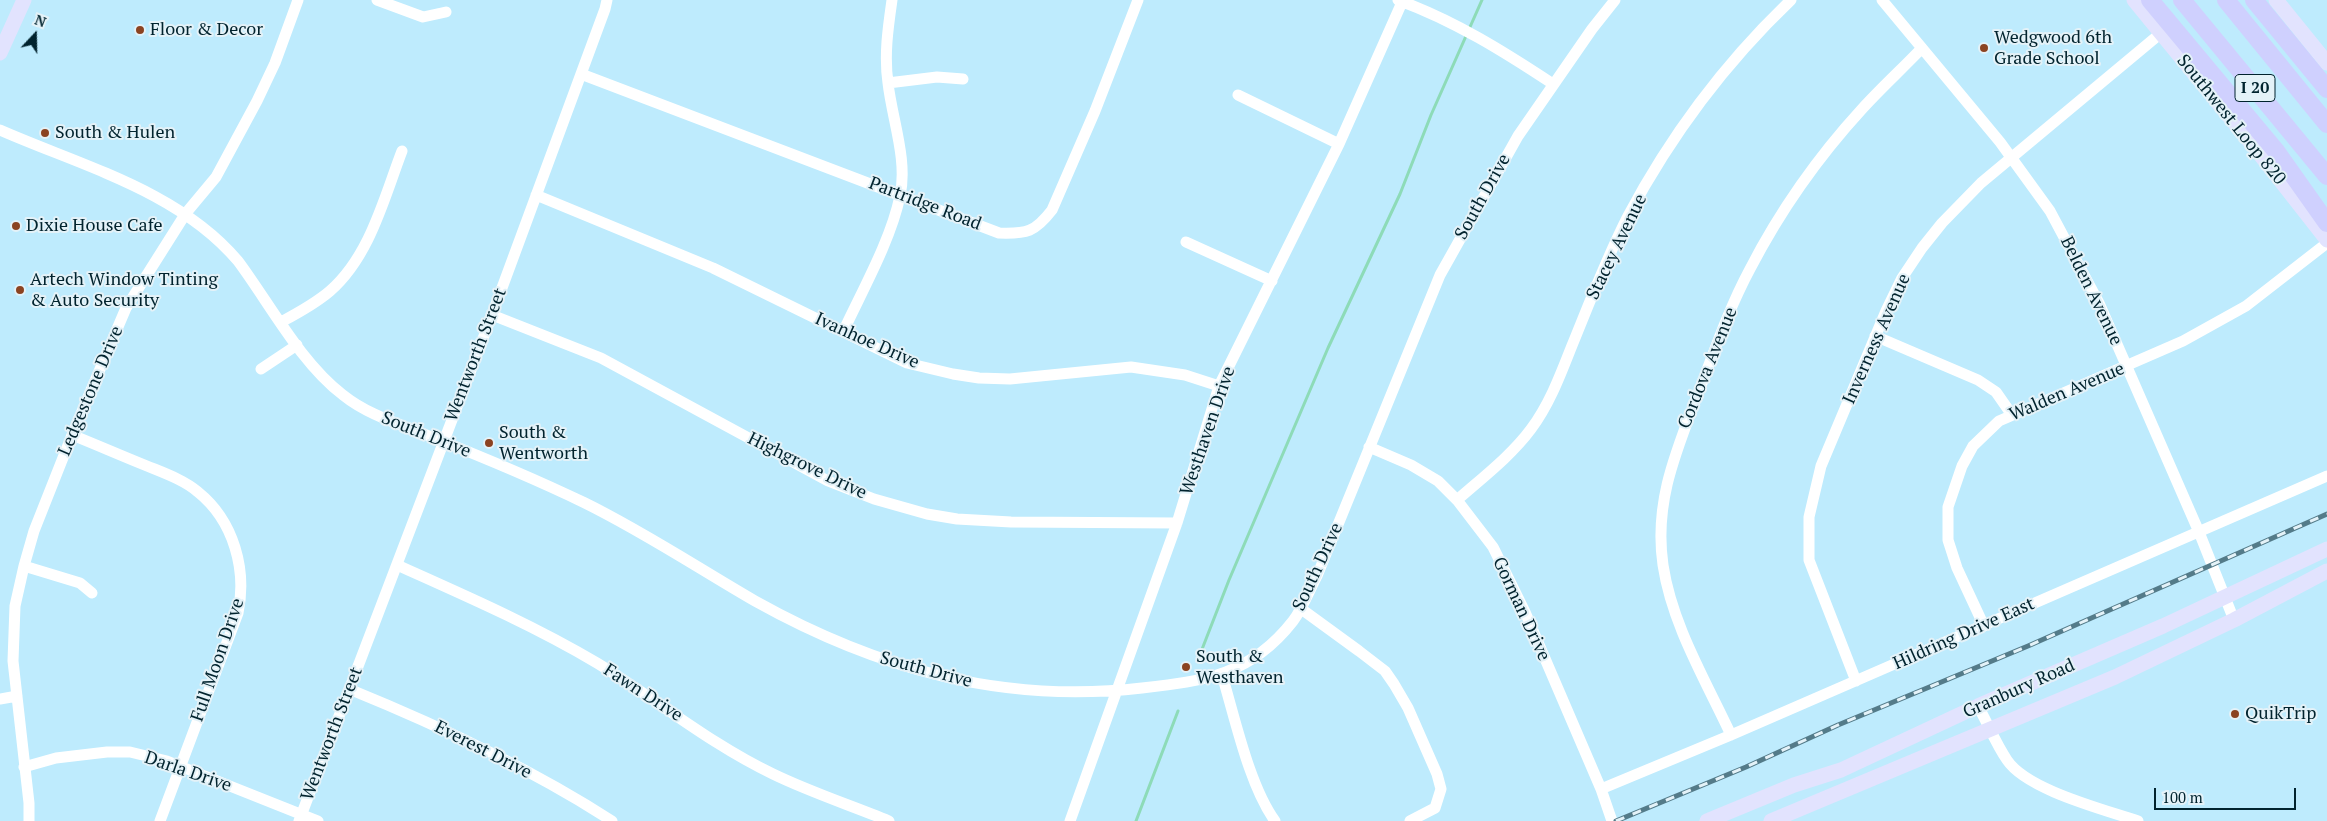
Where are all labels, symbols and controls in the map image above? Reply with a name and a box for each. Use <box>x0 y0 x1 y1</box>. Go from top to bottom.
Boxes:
north arrow <box>10 10 60 60</box>
text: N <box>32 10 49 31</box>
place label: Floor & Decor <box>150 19 263 41</box>
marker: Floor & Decor <box>134 24 146 36</box>
place label: Wedgwood 6th Grade School <box>1994 27 2112 70</box>
marker: Wedgwood 6th Grade School <box>1978 42 1990 54</box>
street label: Southwest Loop 820 <box>2172 51 2290 189</box>
road number: I 20 <box>2235 75 2275 102</box>
place label: South & Hulen <box>55 122 175 144</box>
marker: South & Hulen <box>39 127 51 139</box>
street label: South Drive <box>1451 150 1515 244</box>
street label: Partridge Road <box>866 173 984 235</box>
street label: Stacey Avenue <box>1582 191 1652 303</box>
place label: Dixie House Cafe <box>26 215 163 237</box>
marker: Dixie House Cafe <box>10 220 22 232</box>
street label: Belden Avenue <box>2055 233 2127 349</box>
place label: Artech Window Tinting & Auto Security <box>30 269 218 312</box>
street label: Inverness Avenue <box>1839 270 1915 408</box>
marker: Artech Window Tinting & Auto Security <box>14 284 26 296</box>
street label: Wentworth Street <box>441 285 511 425</box>
street label: Cordova Avenue <box>1674 304 1742 432</box>
street label: Ivanhoe Drive <box>811 308 923 374</box>
street label: Ledgestone Drive <box>54 323 128 459</box>
street label: Walden Avenue <box>2006 358 2128 426</box>
street label: Westhaven Drive <box>1176 364 1240 498</box>
street label: South Drive <box>378 407 474 463</box>
place label: South & Wentworth <box>499 422 588 464</box>
street label: Highgrove Drive <box>744 428 870 504</box>
marker: South & Wentworth <box>483 437 495 449</box>
street label: South Drive <box>1288 520 1348 614</box>
street label: Gorman Drive <box>1488 554 1554 664</box>
street label: Hildring Drive East <box>1890 593 2038 675</box>
street label: Full Moon Drive <box>187 596 249 724</box>
place label: South & Westhaven <box>1196 646 1283 689</box>
street label: South Drive <box>878 647 974 693</box>
street label: Granbury Road <box>1960 655 2078 723</box>
street label: Fawn Drive <box>599 659 687 727</box>
marker: South & Westhaven <box>1180 661 1192 673</box>
street label: Wentworth Street <box>297 664 367 804</box>
place label: QuikTrip <box>2245 703 2316 725</box>
marker: QuikTrip <box>2229 708 2241 720</box>
street label: Everest Drive <box>431 716 535 784</box>
street label: Darla Drive <box>142 747 234 797</box>
scale bar <box>2157 778 2300 810</box>
text: 100 m <box>2162 787 2203 807</box>

